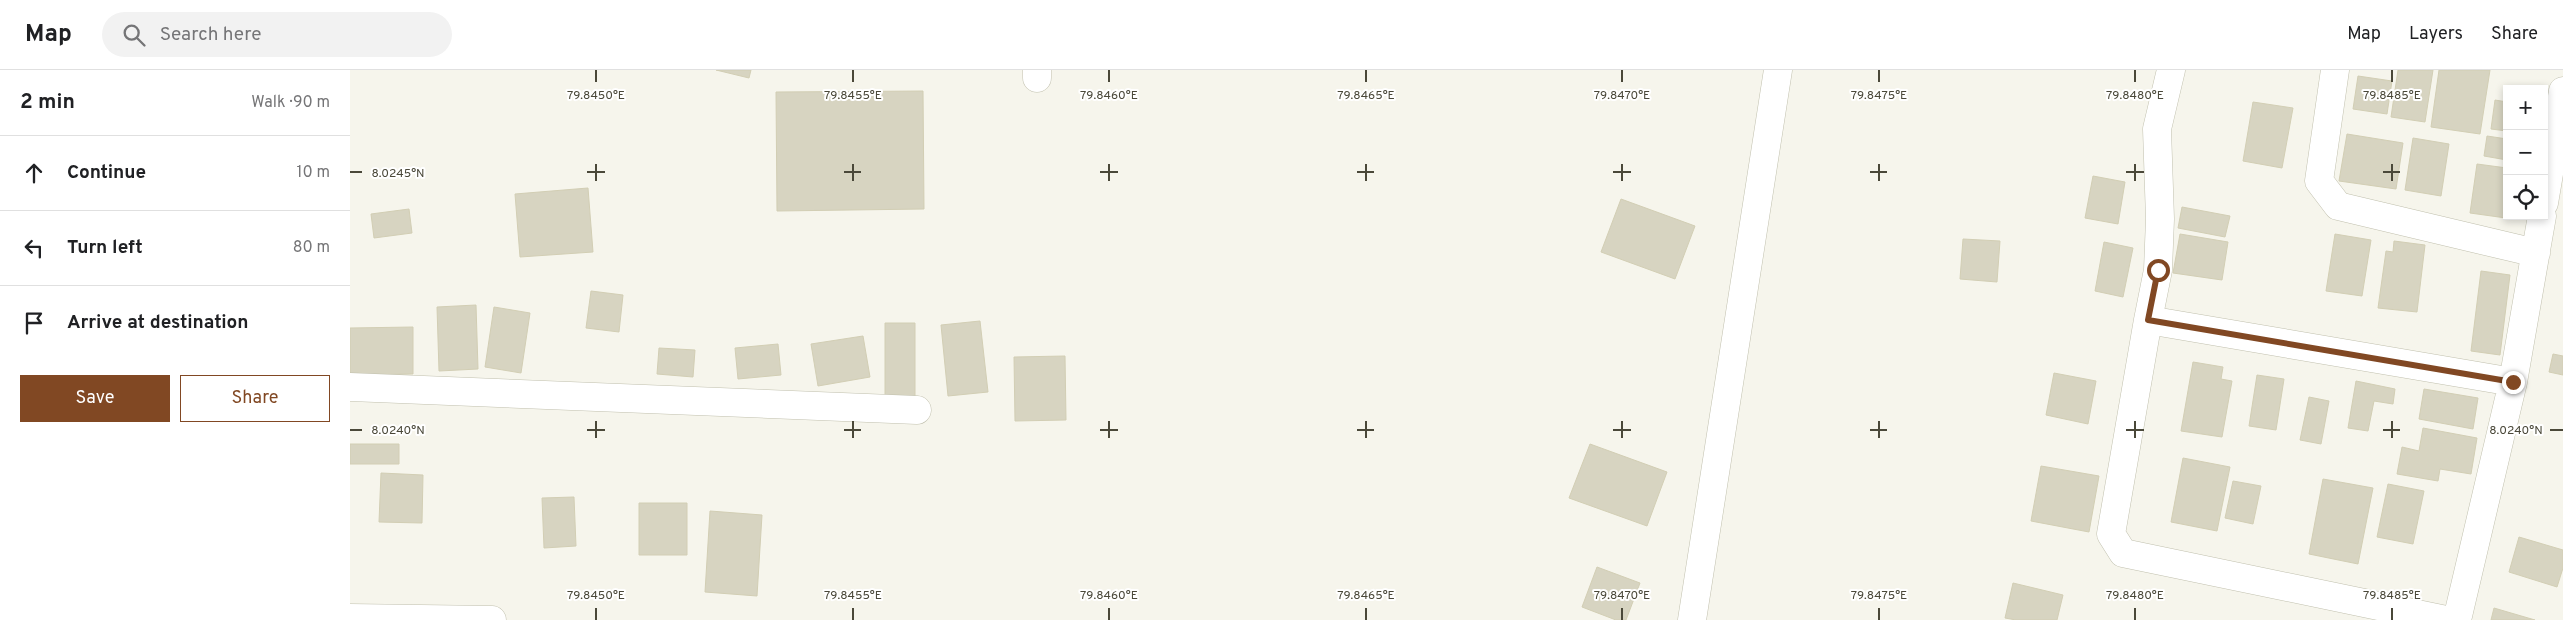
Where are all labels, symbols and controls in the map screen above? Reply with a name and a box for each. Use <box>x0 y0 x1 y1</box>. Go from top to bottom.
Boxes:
search box <box>102 12 452 57</box>
text: Map <box>25 20 72 50</box>
icon: search <box>120 21 148 49</box>
text: Search here <box>160 23 261 47</box>
text: Map <box>2347 23 2381 46</box>
text: Layers <box>2409 23 2463 46</box>
text: Share <box>2491 23 2538 46</box>
map controls <box>2503 85 2548 220</box>
button: + <box>2503 85 2548 130</box>
text: 79.8450°E <box>567 88 625 104</box>
text: 79.8455°E <box>824 88 882 104</box>
text: 79.8460°E <box>1080 88 1138 104</box>
text: 79.8465°E <box>1337 88 1395 104</box>
text: 79.8470°E <box>1594 88 1650 104</box>
text: 79.8475°E <box>1851 88 1907 104</box>
text: 79.8480°E <box>2106 88 2164 104</box>
text: 79.8485°E <box>2363 88 2421 104</box>
text: 2 min <box>20 89 75 116</box>
text: Walk · 90 m <box>251 93 330 113</box>
button: − <box>2503 130 2548 175</box>
icon: ahead <box>20 159 48 187</box>
text: Continue <box>67 161 146 185</box>
text: 10 m <box>296 163 330 183</box>
text: 8.0245°N <box>371 166 425 182</box>
button: locate <box>2503 175 2548 220</box>
icon: left <box>20 234 48 262</box>
text: Turn left <box>67 236 143 260</box>
text: 80 m <box>293 238 330 258</box>
route start <box>2147 259 2170 282</box>
icon: arrive <box>20 309 48 337</box>
text: Arrive at destination <box>67 311 248 335</box>
route end <box>2502 371 2525 394</box>
button: Save <box>20 375 170 422</box>
button: Share <box>180 375 330 422</box>
text: 8.0240°N <box>371 423 425 439</box>
text: 8.0240°N <box>2489 423 2543 439</box>
text: 79.8450°E <box>567 588 625 604</box>
text: 79.8455°E <box>824 588 882 604</box>
text: 79.8460°E <box>1080 588 1138 604</box>
text: 79.8465°E <box>1337 588 1395 604</box>
text: 79.8470°E <box>1594 588 1650 604</box>
text: 79.8475°E <box>1851 588 1907 604</box>
text: 79.8480°E <box>2106 588 2164 604</box>
text: 79.8485°E <box>2363 588 2421 604</box>

